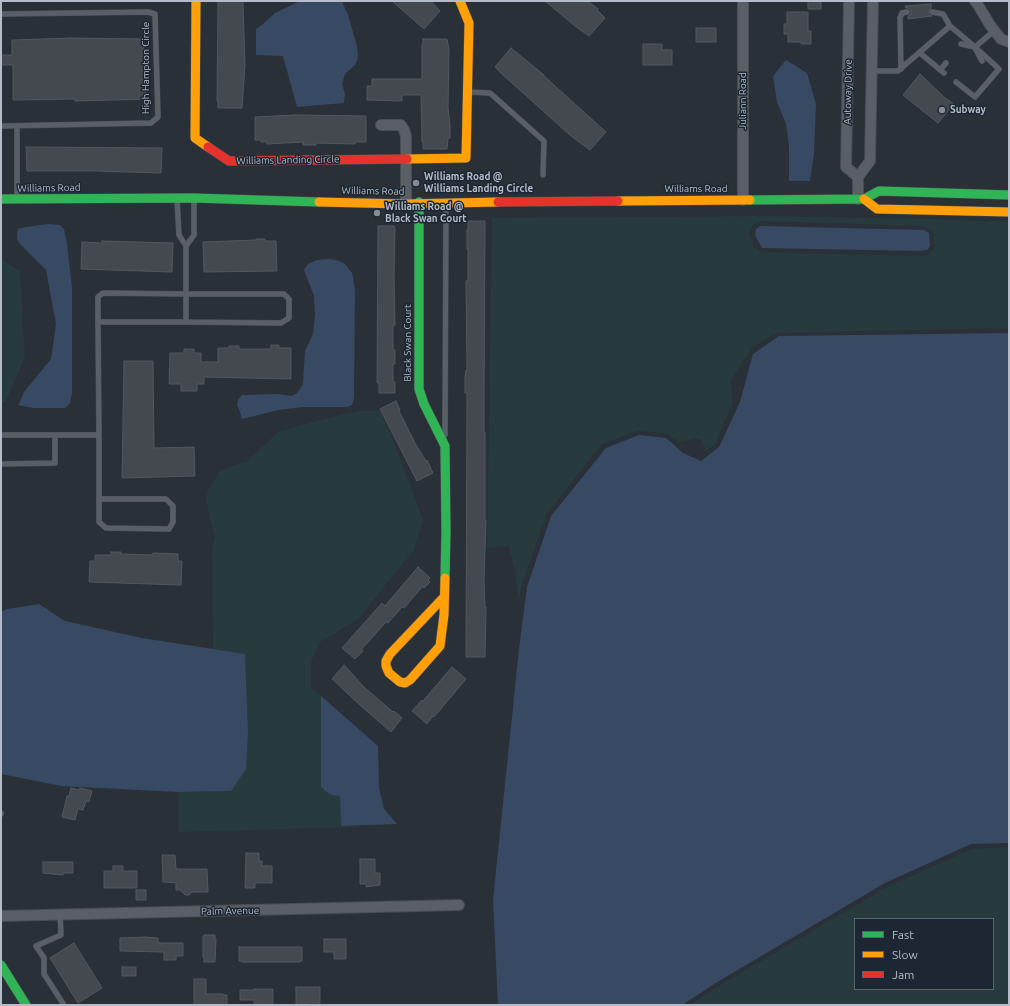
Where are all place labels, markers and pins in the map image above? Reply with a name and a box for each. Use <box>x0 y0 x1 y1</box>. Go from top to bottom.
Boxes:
place label: Subway <box>950 104 986 116</box>
marker: Subway <box>937 105 947 115</box>
place label: Williams Road @ Williams Landing Circle <box>424 171 533 194</box>
marker: Williams Road @ Williams Landing Circle <box>411 178 421 188</box>
place label: Williams Road @ Black Swan Court <box>385 201 467 224</box>
marker: Williams Road @ Black Swan Court <box>372 208 382 218</box>

